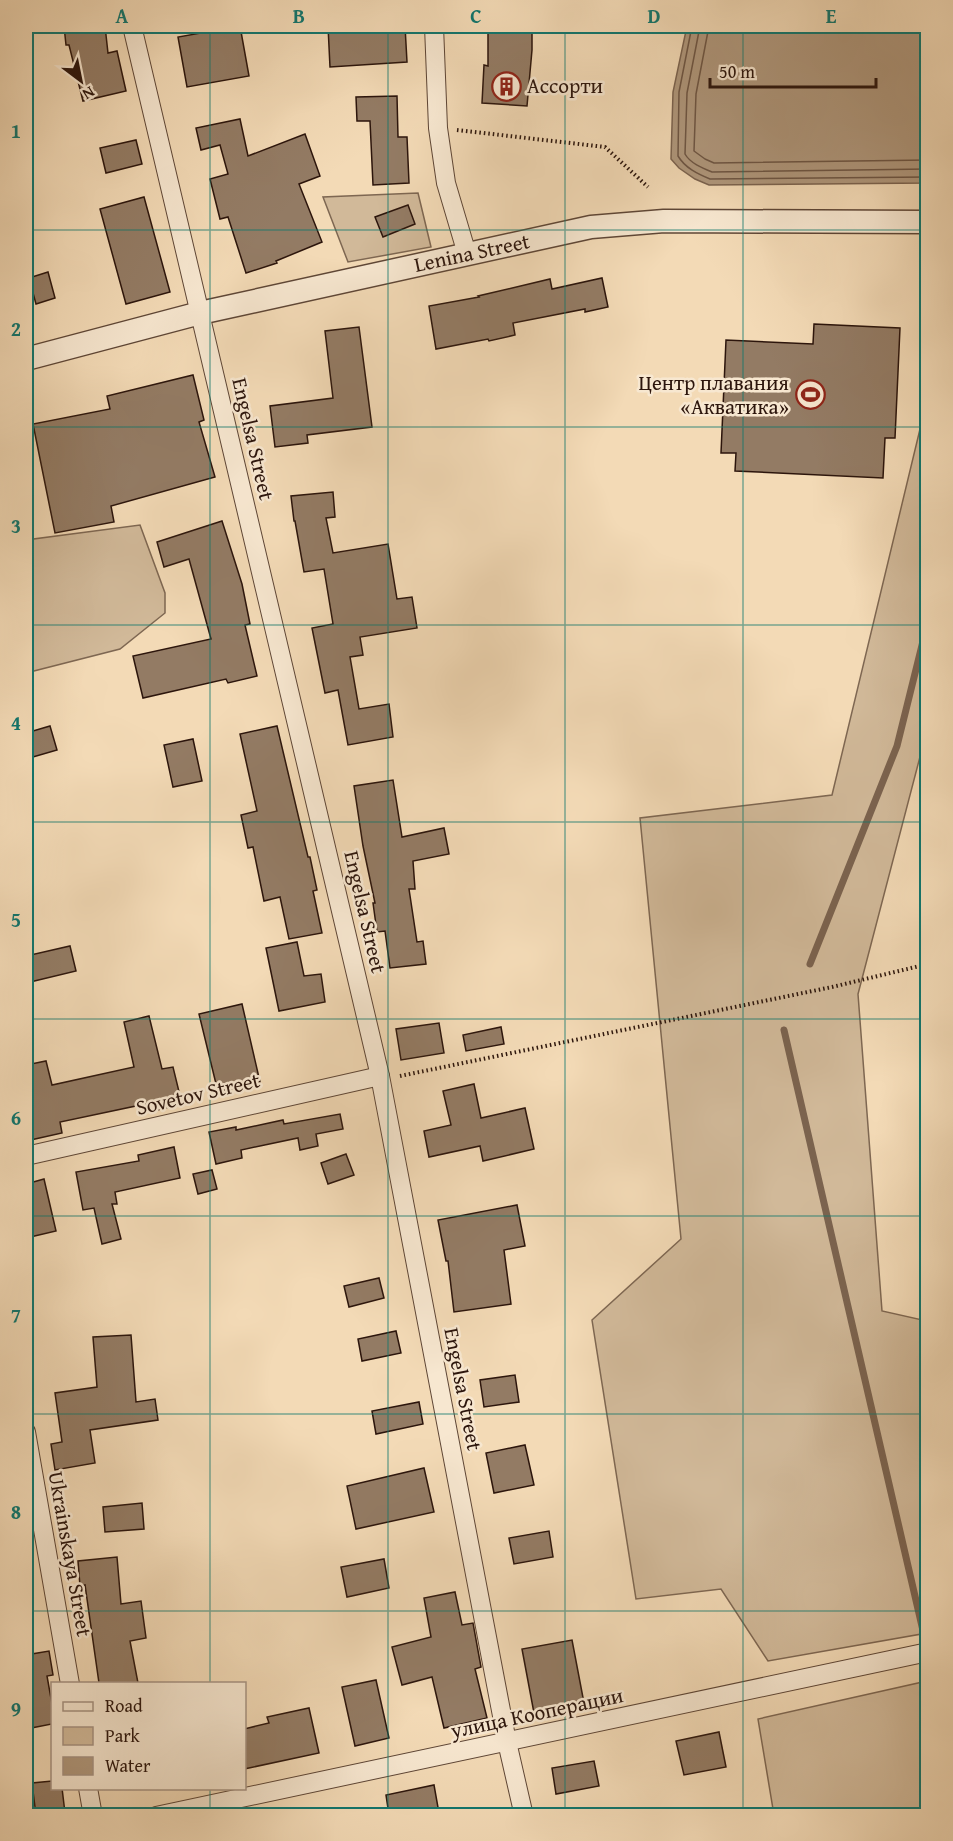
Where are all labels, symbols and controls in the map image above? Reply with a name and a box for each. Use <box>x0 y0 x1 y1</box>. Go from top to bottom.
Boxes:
text: A <box>116 1 129 30</box>
text: B <box>293 1 305 30</box>
text: C <box>470 1 482 30</box>
text: D <box>647 1 661 30</box>
text: E <box>826 1 837 30</box>
north arrow <box>51 51 111 111</box>
scale bar <box>710 51 876 89</box>
text: 50 m <box>719 58 755 85</box>
building icon: Ассорти <box>490 70 522 102</box>
place label: Ассорти <box>527 70 603 101</box>
text: N <box>78 81 100 107</box>
text: 1 <box>11 116 21 145</box>
street label: Lenina Street <box>411 225 533 280</box>
text: 2 <box>11 314 21 343</box>
place label: Центр плавания «Акватика» <box>638 367 789 422</box>
street label: Engelsa Street <box>224 375 283 504</box>
sports icon: Центр плавания «Акватика» <box>794 379 826 411</box>
text: 3 <box>11 511 21 540</box>
text: 4 <box>11 708 21 737</box>
street label: Engelsa Street <box>336 848 395 977</box>
text: 5 <box>11 905 21 934</box>
street label: Sovetov Street <box>133 1064 263 1123</box>
text: 6 <box>11 1103 21 1132</box>
text: 7 <box>11 1300 21 1329</box>
street label: Engelsa Street <box>436 1325 491 1454</box>
street label: Ukrainskaya Street <box>41 1469 100 1640</box>
text: 8 <box>11 1497 21 1526</box>
street label: улица Кооперации <box>447 1679 626 1746</box>
legend <box>51 1682 246 1790</box>
text: Road <box>105 1692 143 1719</box>
text: 9 <box>11 1694 21 1723</box>
text: Park <box>105 1722 141 1749</box>
text: Water <box>105 1752 151 1779</box>

